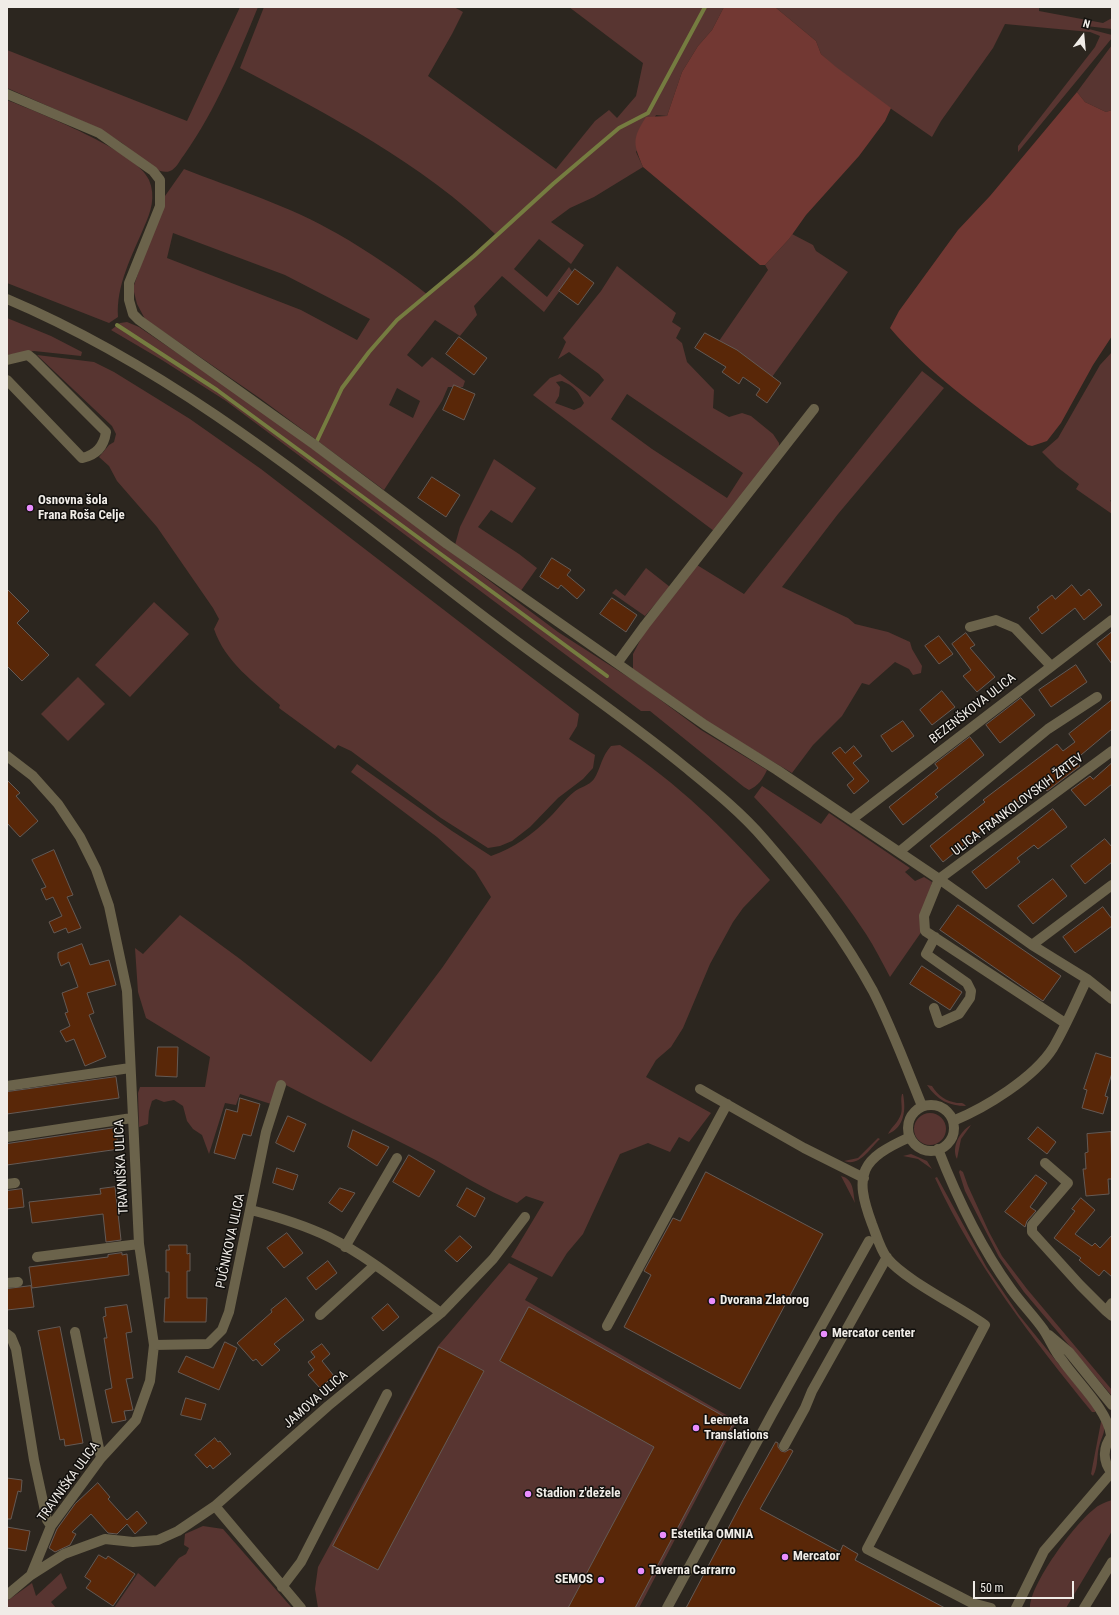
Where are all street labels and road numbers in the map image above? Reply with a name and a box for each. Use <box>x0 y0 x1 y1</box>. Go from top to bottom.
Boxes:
street label: BEZENŠKOVA ULICA <box>927 671 1019 747</box>
street label: ULICA FRANKOLOVSKIH ŽRTEV <box>949 750 1087 860</box>
street label: TRAVNIŠKA ULICA <box>112 1119 132 1215</box>
street label: PUČNIKOVA ULICA <box>213 1192 249 1290</box>
street label: JAMOVA ULICA <box>281 1368 351 1432</box>
street label: TRAVNIŠKA ULICA <box>35 1439 103 1525</box>

